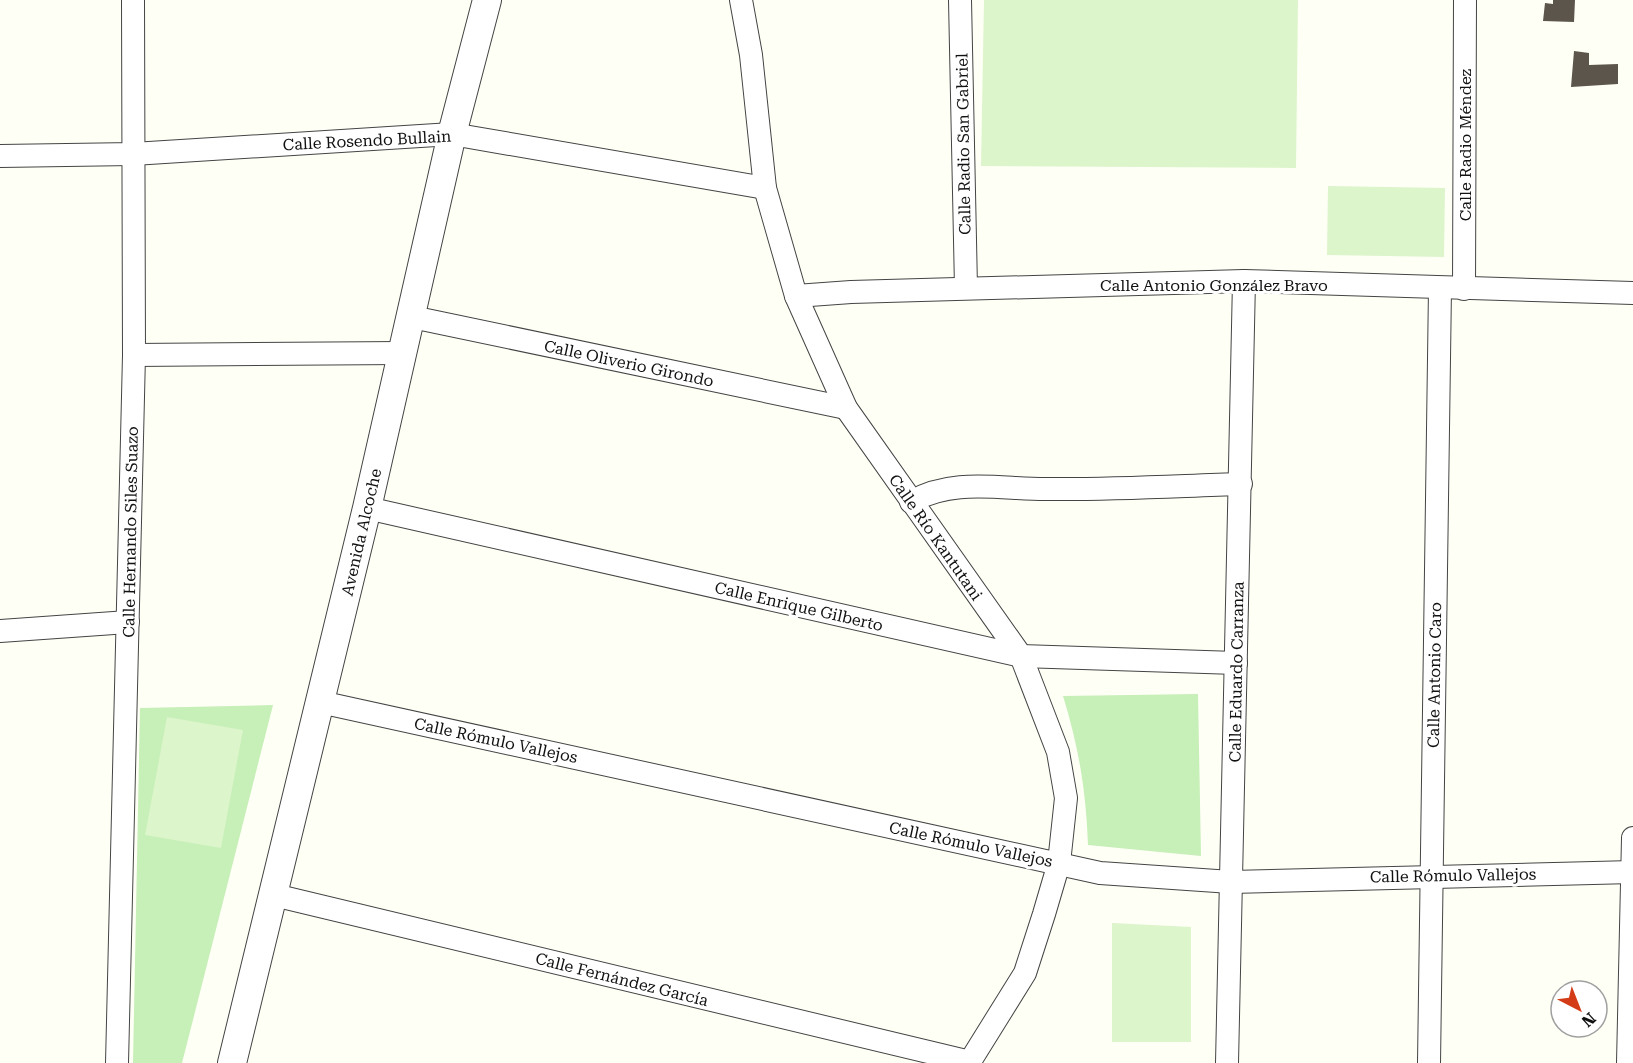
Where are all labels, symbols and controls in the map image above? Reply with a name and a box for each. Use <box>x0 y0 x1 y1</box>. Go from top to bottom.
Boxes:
street label: Calle Radio San Gabriel <box>952 53 975 235</box>
street label: Calle Radio Méndez <box>1456 68 1475 221</box>
street label: Calle Rosendo Bullain <box>282 127 452 154</box>
street label: Calle Antonio González Bravo <box>1100 276 1328 295</box>
street label: Calle Oliverio Girondo <box>542 336 716 391</box>
street label: Calle Hernando Siles Suazo <box>119 426 142 638</box>
street label: Avenida Alcoche <box>338 466 385 598</box>
street label: Calle Río Kantutani <box>885 471 986 604</box>
street label: Calle Enrique Gilberto <box>713 578 885 635</box>
street label: Calle Eduardo Carranza <box>1225 581 1248 763</box>
street label: Calle Antonio Caro <box>1424 602 1445 748</box>
street label: Calle Rómulo Vallejos <box>412 714 580 767</box>
street label: Calle Rómulo Vallejos <box>887 818 1055 871</box>
street label: Calle Rómulo Vallejos <box>1370 865 1537 886</box>
street label: Calle Fernández García <box>533 949 711 1010</box>
north arrow <box>1549 979 1609 1039</box>
text: N <box>1578 1009 1600 1031</box>

